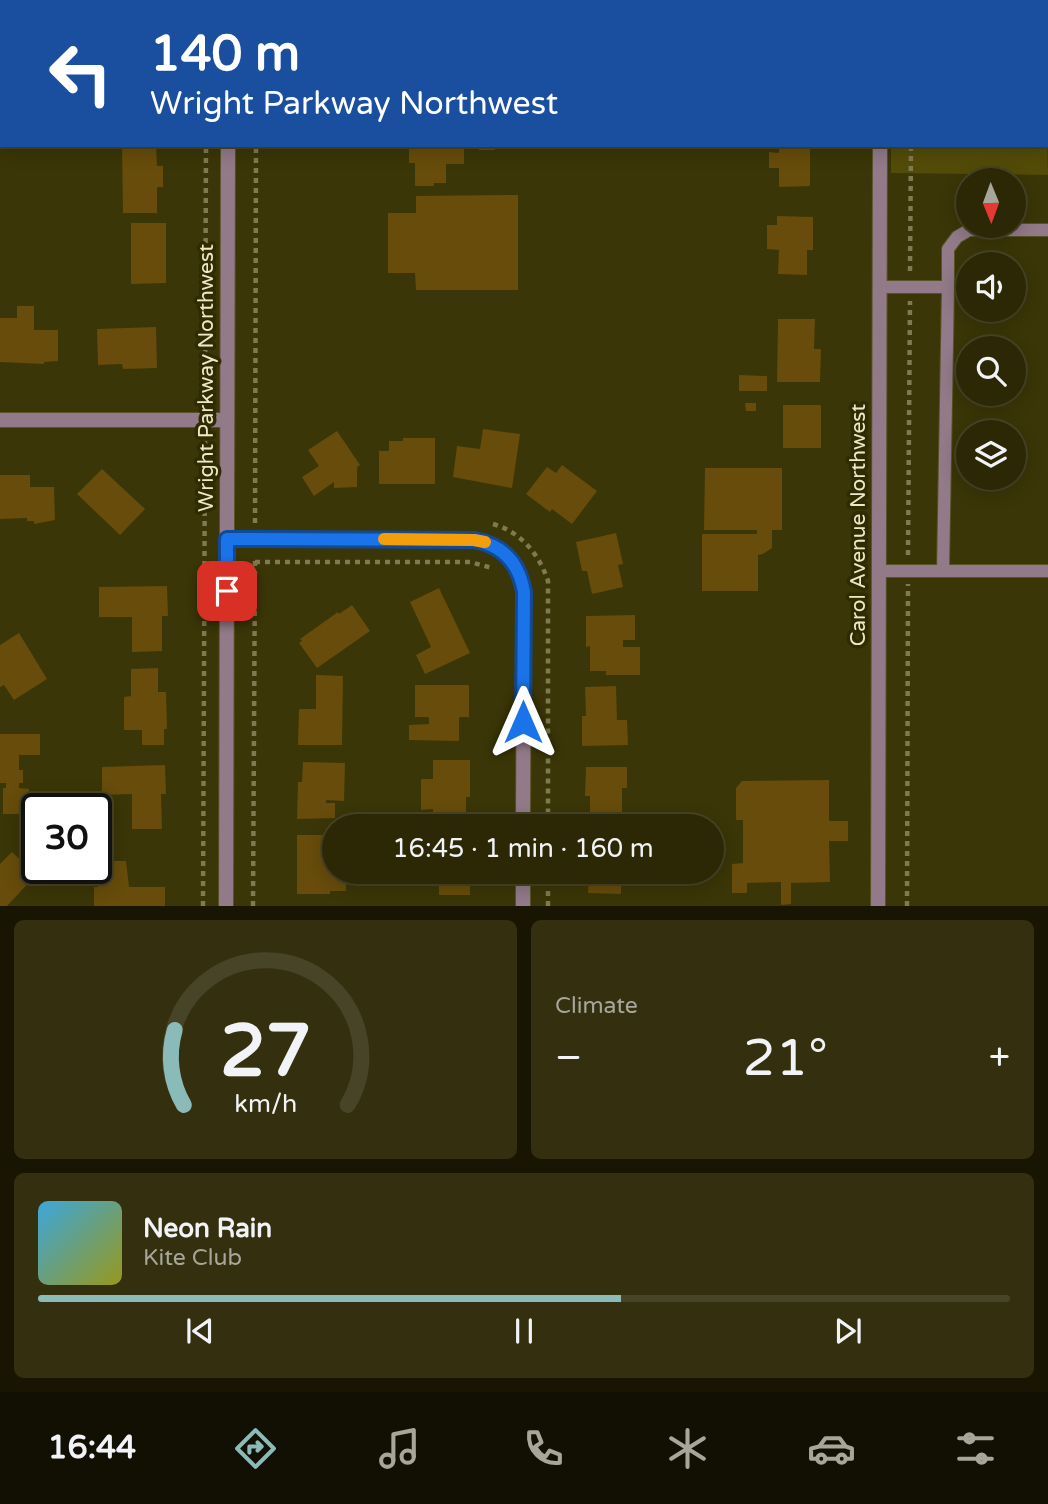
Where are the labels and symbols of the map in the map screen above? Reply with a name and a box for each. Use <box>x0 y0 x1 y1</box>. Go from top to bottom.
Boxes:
north arrow <box>956 168 1026 238</box>
street label: Wright Parkway Northwest <box>194 244 219 512</box>
street label: Carol Avenue Northwest <box>846 404 871 646</box>
pin <box>197 561 257 621</box>
position arrow <box>486 685 560 759</box>
speed limit sign: 30 <box>21 793 112 884</box>

